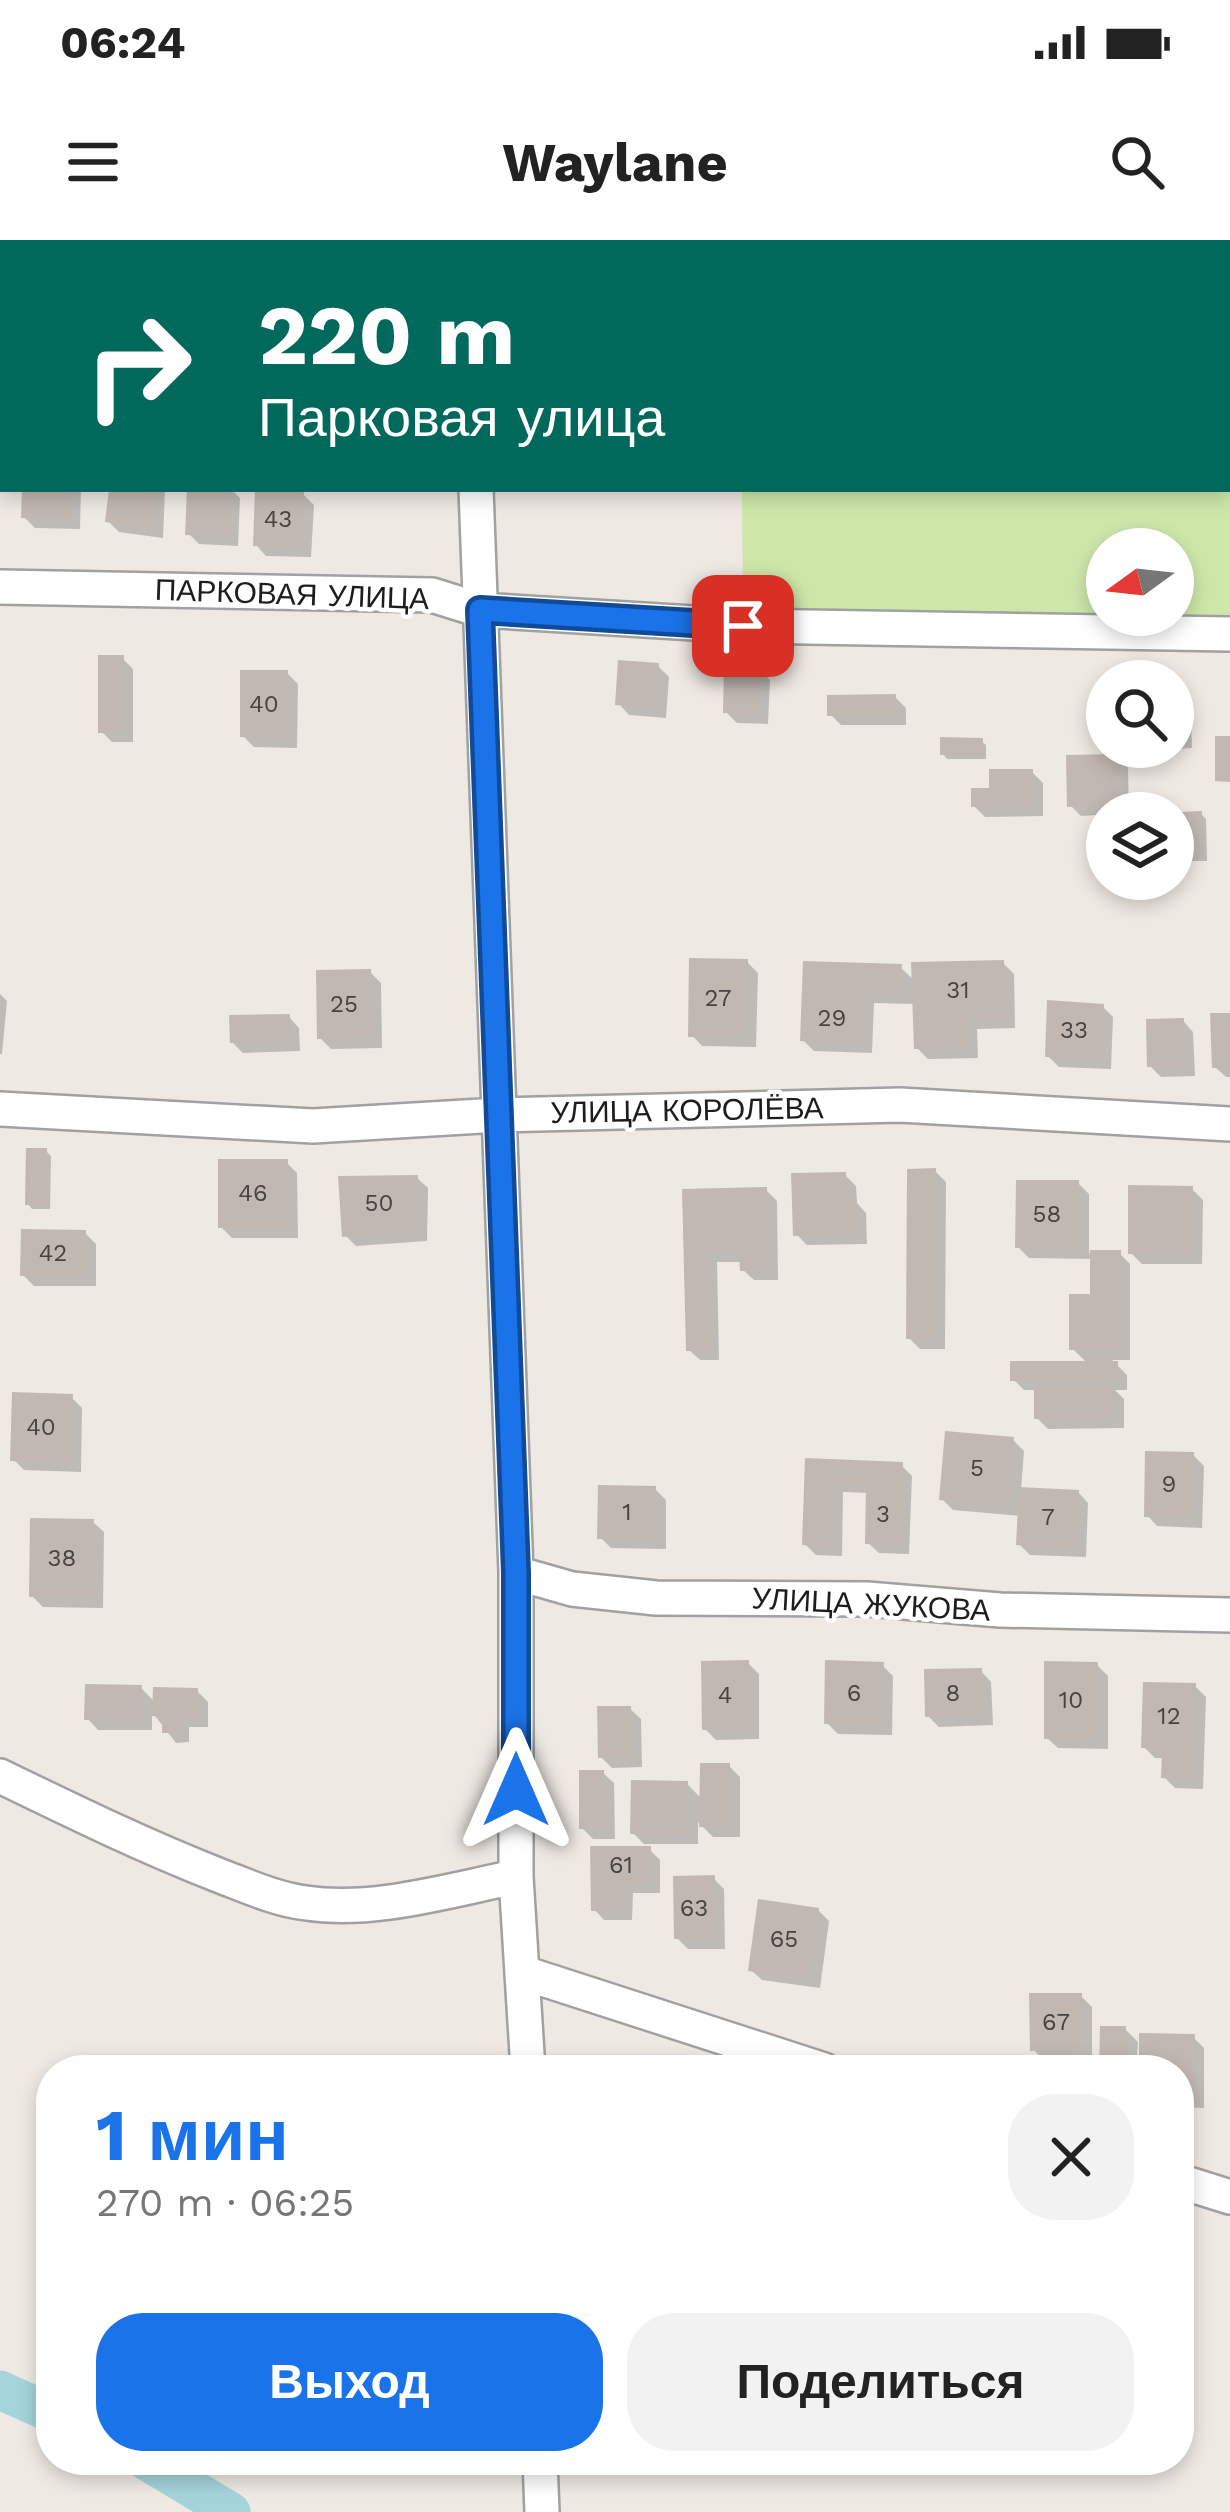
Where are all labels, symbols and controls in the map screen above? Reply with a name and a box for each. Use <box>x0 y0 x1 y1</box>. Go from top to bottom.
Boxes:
text: 06:24 <box>60 16 186 69</box>
icon: menu <box>60 129 126 195</box>
icon: search <box>1104 129 1170 195</box>
text: Waylane <box>502 131 728 194</box>
text: 220 m <box>258 286 515 384</box>
icon: right <box>60 288 216 444</box>
text: Парковая улица <box>258 386 665 449</box>
house number: 43 <box>264 505 292 533</box>
north arrow <box>1086 528 1194 636</box>
map controls <box>1086 528 1194 900</box>
street label: ПАРКОВАЯ УЛИЦА <box>154 572 430 616</box>
pin <box>692 575 794 677</box>
icon: arrive <box>710 593 776 659</box>
button: search <box>1086 660 1194 768</box>
house number: 40 <box>249 690 279 718</box>
button: layers <box>1086 792 1194 900</box>
house number: 31 <box>946 976 970 1004</box>
house number: 27 <box>705 984 731 1012</box>
house number: 25 <box>330 990 358 1018</box>
house number: 29 <box>818 1004 846 1032</box>
house number: 33 <box>1060 1016 1088 1044</box>
street label: УЛИЦА КОРОЛЁВА <box>550 1090 824 1130</box>
house number: 46 <box>238 1179 268 1207</box>
house number: 50 <box>365 1189 393 1217</box>
house number: 58 <box>1033 1200 1061 1228</box>
house number: 42 <box>39 1239 67 1267</box>
house number: 40 <box>26 1413 56 1441</box>
house number: 5 <box>970 1454 984 1482</box>
house number: 9 <box>1162 1470 1176 1498</box>
house number: 1 <box>622 1498 632 1526</box>
house number: 3 <box>876 1500 890 1528</box>
house number: 7 <box>1041 1503 1055 1531</box>
house number: 38 <box>48 1544 76 1572</box>
street label: УЛИЦА ЖУКОВА <box>751 1580 991 1628</box>
house number: 6 <box>847 1679 861 1707</box>
house number: 8 <box>946 1679 960 1707</box>
house number: 4 <box>718 1681 732 1709</box>
house number: 10 <box>1059 1686 1083 1714</box>
house number: 12 <box>1157 1702 1181 1730</box>
position arrow <box>453 1727 579 1853</box>
house number: 61 <box>609 1851 633 1879</box>
house number: 63 <box>680 1894 708 1922</box>
house number: 65 <box>770 1925 798 1953</box>
house number: 67 <box>1042 2008 1070 2036</box>
text: 1 мин <box>96 2093 289 2177</box>
button: close <box>1008 2094 1134 2220</box>
text: 270 m · 06:25 <box>96 2180 354 2225</box>
button: Выход <box>96 2313 603 2451</box>
button: Поделиться <box>627 2313 1134 2451</box>

